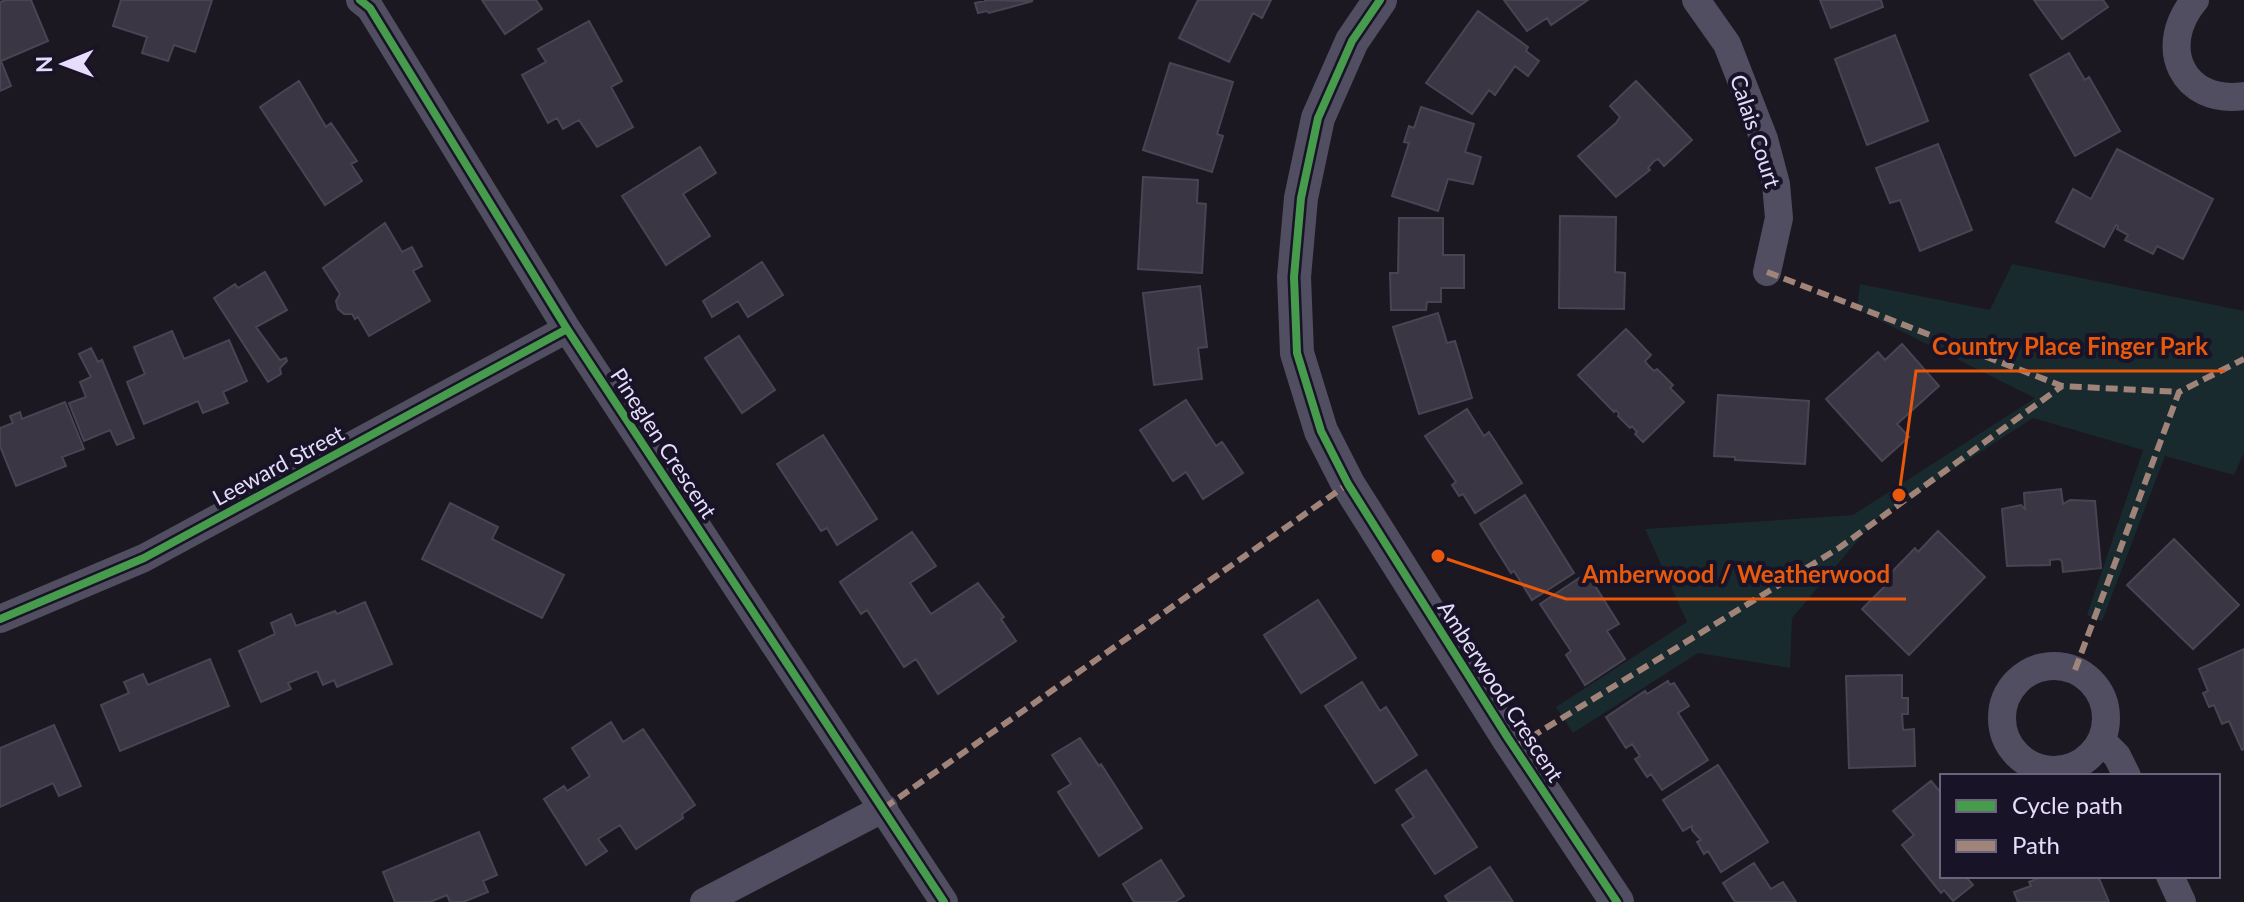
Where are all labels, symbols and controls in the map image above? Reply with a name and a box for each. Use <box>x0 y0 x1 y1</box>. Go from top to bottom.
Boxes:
north arrow <box>24 24 104 104</box>
text: N <box>30 56 57 73</box>
street label: Calais Court <box>1725 71 1787 191</box>
callout: Country Place Finger Park <box>1916 323 2225 371</box>
text: Country Place Finger Park <box>1932 331 2208 360</box>
street label: Pineglen Crescent <box>605 363 723 523</box>
street label: Leeward Street <box>208 419 349 511</box>
callout: Amberwood / Weatherwood <box>1566 551 1906 599</box>
text: Amberwood / Weatherwood <box>1581 559 1890 588</box>
street label: Amberwood Crescent <box>1432 596 1570 787</box>
legend <box>1940 774 2220 878</box>
text: Cycle path <box>2012 790 2123 819</box>
text: Path <box>2012 830 2060 859</box>

